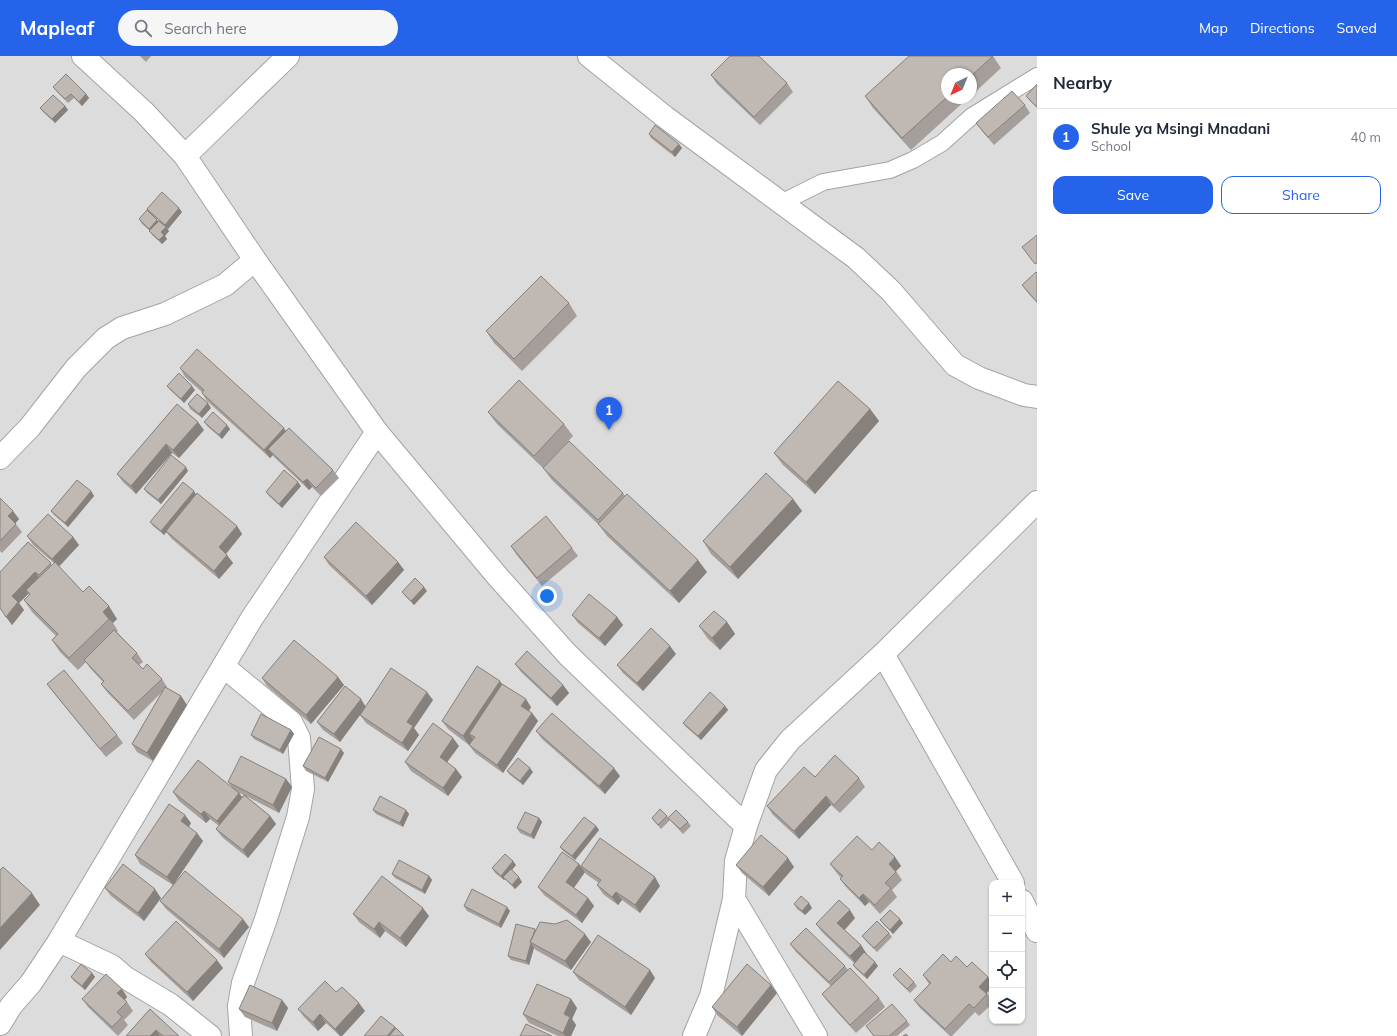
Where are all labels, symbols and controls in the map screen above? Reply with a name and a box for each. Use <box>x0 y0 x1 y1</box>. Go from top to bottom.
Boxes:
search box <box>118 10 398 46</box>
text: Mapleaf <box>20 16 94 40</box>
icon: search <box>132 17 154 39</box>
text: Search here <box>164 19 247 38</box>
text: Map <box>1199 19 1228 37</box>
text: Directions <box>1250 19 1315 37</box>
text: Saved <box>1337 19 1377 37</box>
north arrow <box>941 68 977 104</box>
text: Nearby <box>1053 72 1112 93</box>
text: Shule ya Msingi Mnadani <box>1091 119 1270 138</box>
text: 1 <box>1062 129 1070 145</box>
text: 40 m <box>1351 129 1381 145</box>
text: School <box>1091 138 1131 154</box>
button: Save <box>1053 176 1213 214</box>
button: Share <box>1221 176 1381 214</box>
pin: 1 <box>596 397 622 430</box>
your location <box>537 586 557 606</box>
map controls <box>989 880 1025 1024</box>
button: + <box>989 880 1025 916</box>
button: − <box>989 916 1025 952</box>
button: locate <box>989 952 1025 988</box>
button: layers <box>989 988 1025 1024</box>

